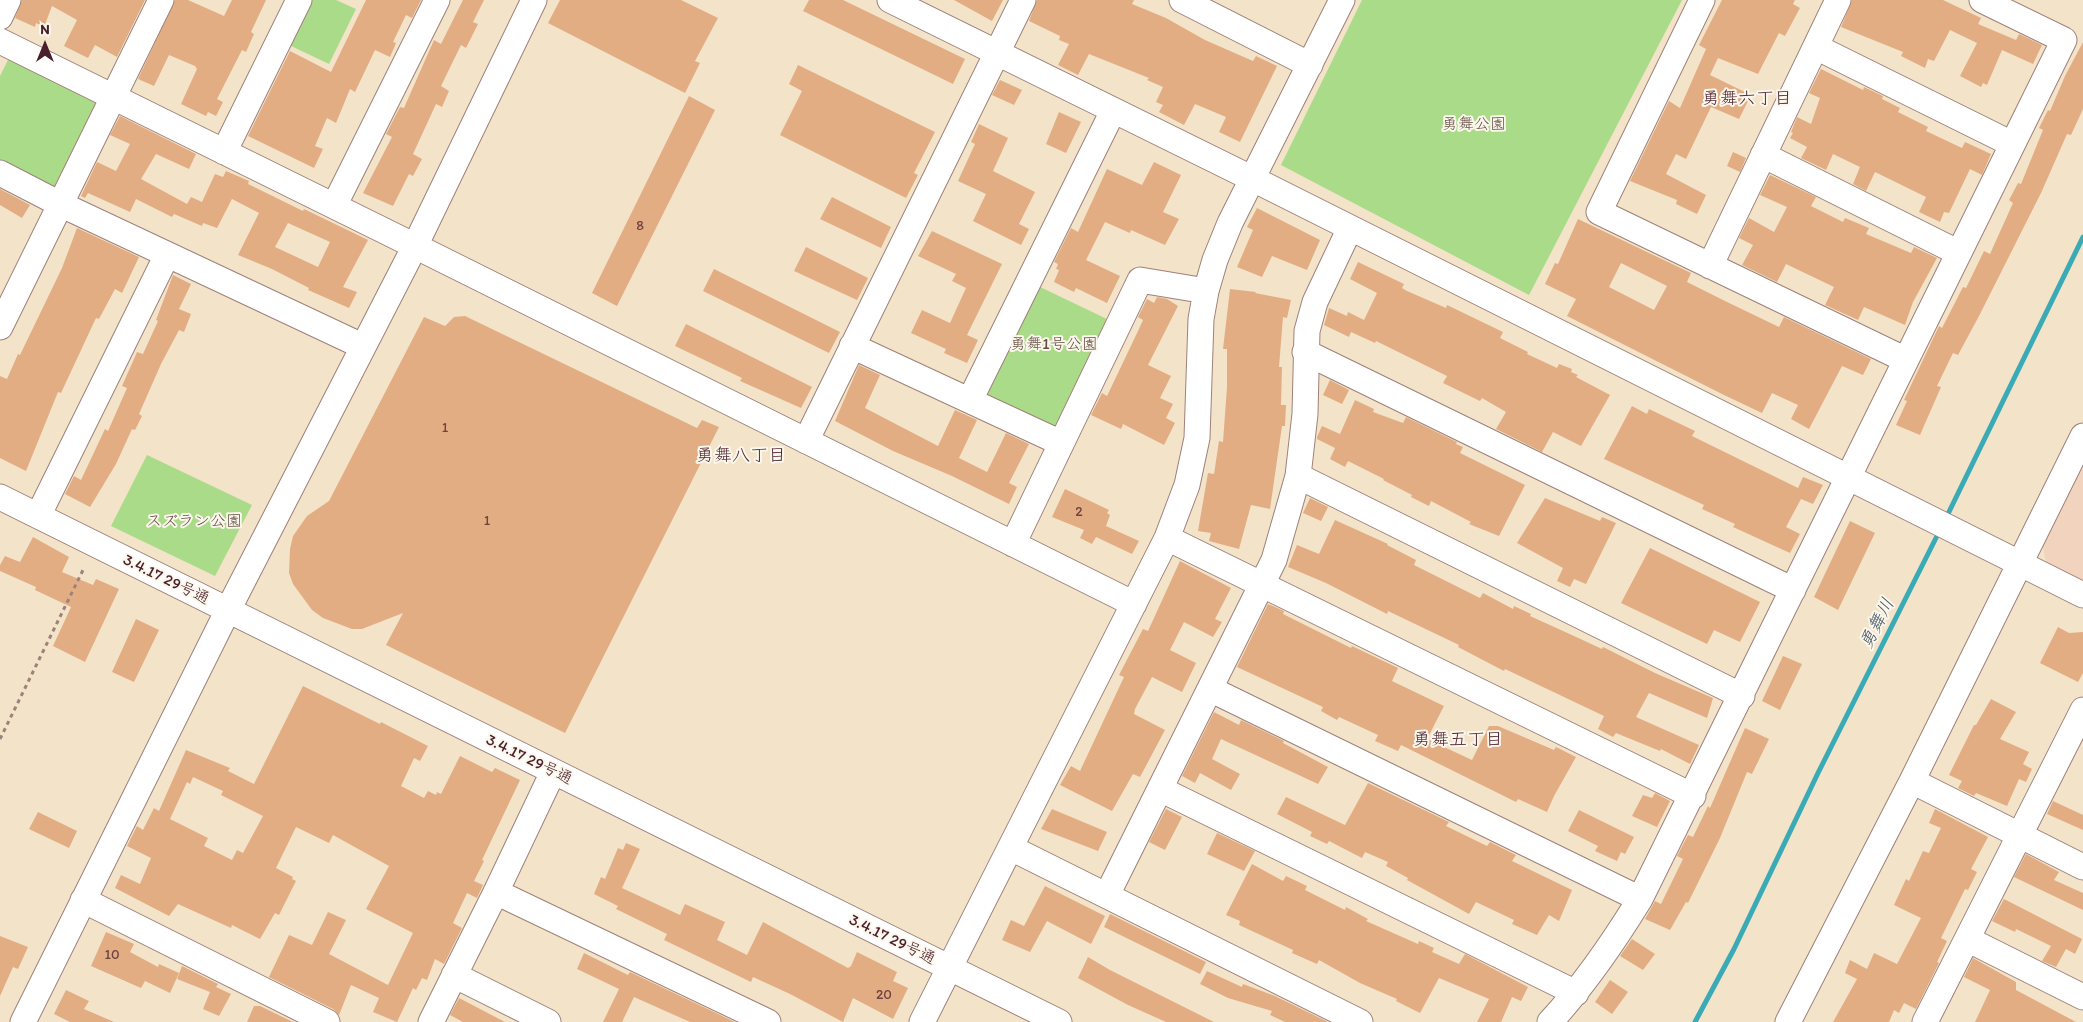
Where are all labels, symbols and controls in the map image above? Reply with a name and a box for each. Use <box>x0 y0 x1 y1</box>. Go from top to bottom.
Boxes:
north arrow <box>20 20 70 70</box>
text: N <box>40 21 50 38</box>
district label: 勇舞六丁目 <box>1702 88 1792 110</box>
park label: 勇舞公園 <box>1442 115 1506 135</box>
house number: 8 <box>636 218 644 234</box>
park label: 勇舞1号公園 <box>1010 335 1098 355</box>
house number: 1 <box>442 420 448 436</box>
district label: 勇舞八丁目 <box>696 445 786 467</box>
house number: 2 <box>1075 504 1083 520</box>
park label: スズラン公園 <box>146 512 242 532</box>
house number: 1 <box>484 513 490 529</box>
street label: 3.4.17 29号通 <box>120 551 212 609</box>
water label: 勇舞川 <box>1856 595 1900 653</box>
district label: 勇舞五丁目 <box>1413 729 1503 751</box>
street label: 3.4.17 29号通 <box>483 731 575 789</box>
street label: 3.4.17 29号通 <box>846 911 938 969</box>
house number: 10 <box>104 947 120 963</box>
house number: 20 <box>876 987 892 1003</box>

